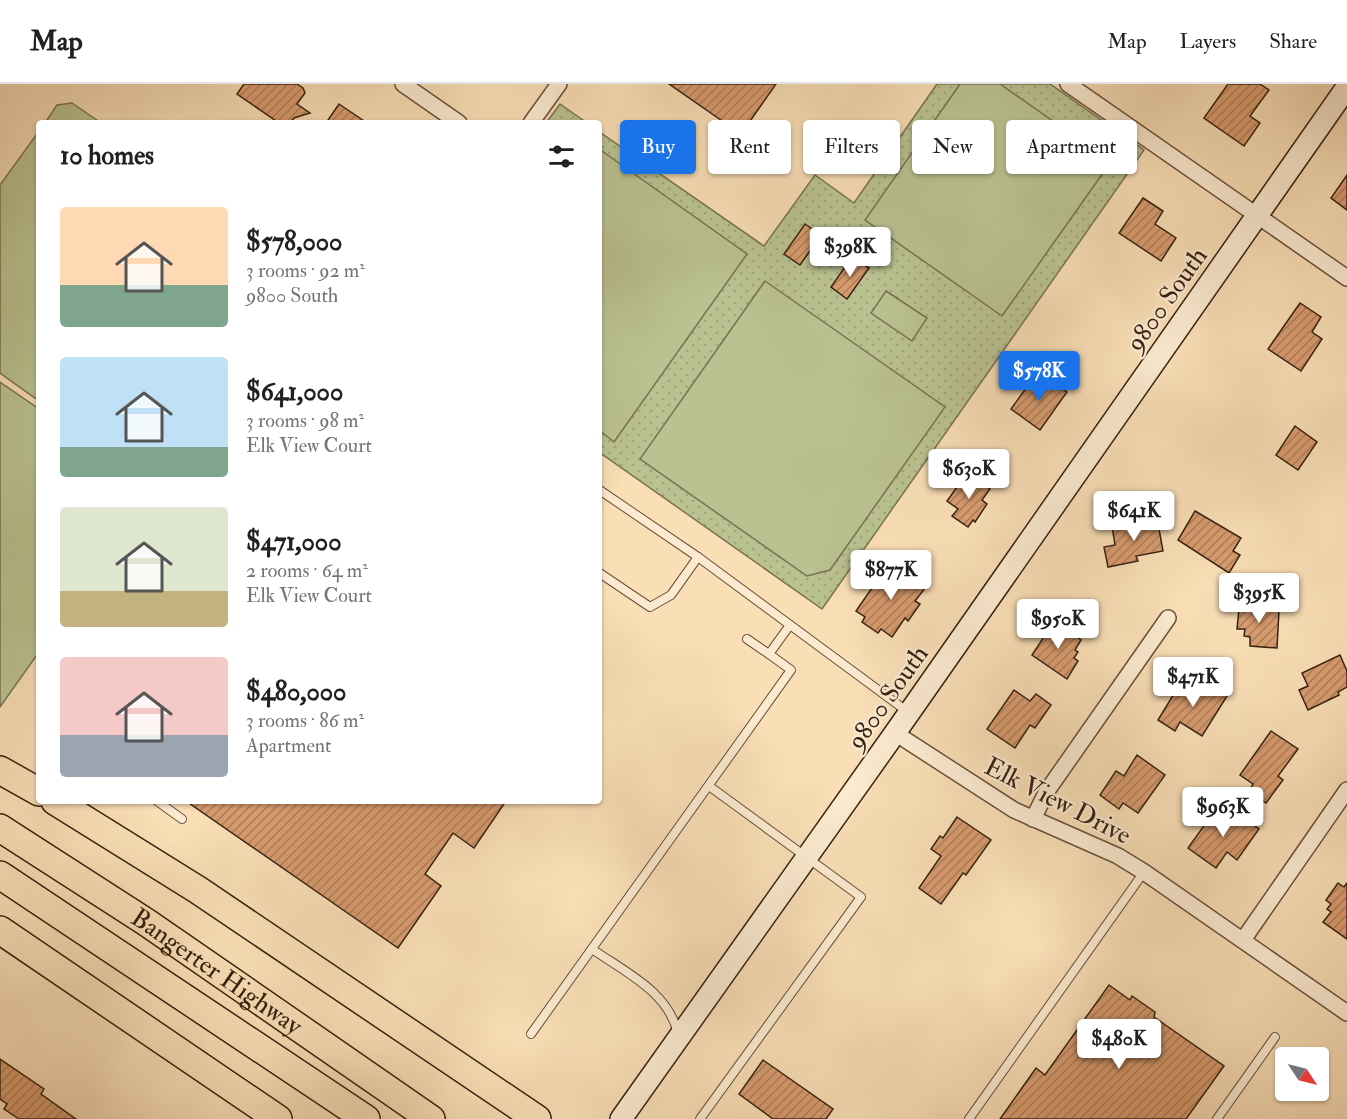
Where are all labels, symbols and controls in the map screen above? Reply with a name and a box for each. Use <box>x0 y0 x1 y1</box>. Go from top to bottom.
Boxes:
text: Map <box>30 24 83 59</box>
text: Map <box>1107 28 1147 55</box>
text: Layers <box>1180 28 1236 55</box>
text: Share <box>1269 28 1317 55</box>
chip: Buy <box>620 120 696 174</box>
chip: Rent <box>708 120 791 174</box>
chip: Filters <box>803 120 900 174</box>
chip: New <box>912 120 994 174</box>
chip: Apartment <box>1006 120 1137 174</box>
text: 10 homes <box>60 140 154 172</box>
icon: filters <box>545 140 578 173</box>
text: $578,000 <box>246 226 342 258</box>
pin: $398K <box>808 227 892 278</box>
icon: home <box>108 231 180 303</box>
text: $398K <box>824 234 876 259</box>
street label: 9800 South <box>1118 241 1215 360</box>
text: 3 rooms · 92 m² <box>246 258 365 283</box>
text: 9800 South <box>246 283 338 308</box>
pin: $578K <box>997 351 1081 402</box>
text: $578K <box>1013 358 1065 383</box>
text: $641,000 <box>246 376 343 408</box>
icon: home <box>108 381 180 453</box>
text: 3 rooms · 98 m² <box>246 408 364 433</box>
text: Elk View Court <box>246 433 372 458</box>
pin: $630K <box>927 449 1011 500</box>
text: $630K <box>942 456 996 481</box>
pin: $641K <box>1092 491 1176 542</box>
text: $641K <box>1107 498 1161 523</box>
text: $471,000 <box>246 526 342 558</box>
icon: home <box>108 531 180 603</box>
pin: $877K <box>849 550 933 601</box>
text: $877K <box>864 557 918 582</box>
text: 2 rooms · 64 m² <box>246 558 368 583</box>
pin: $395K <box>1217 573 1301 624</box>
text: $395K <box>1233 580 1285 605</box>
text: Elk View Court <box>246 583 372 608</box>
pin: $950K <box>1016 599 1100 650</box>
text: $950K <box>1031 606 1085 631</box>
street label: 9800 South <box>839 639 936 758</box>
pin: $471K <box>1151 657 1235 708</box>
text: $471K <box>1167 664 1219 689</box>
text: $480,000 <box>246 676 346 708</box>
icon: home <box>108 681 180 753</box>
text: 3 rooms · 86 m² <box>246 708 364 733</box>
text: Apartment <box>246 733 331 758</box>
street label: Elk View Drive <box>979 750 1136 852</box>
pin: $963K <box>1181 787 1265 838</box>
text: $963K <box>1196 794 1250 819</box>
street label: Bangerter Highway <box>125 902 309 1043</box>
pin: $480K <box>1077 1019 1161 1070</box>
text: $480K <box>1091 1026 1147 1051</box>
north arrow <box>1275 1047 1329 1101</box>
map controls <box>1275 1047 1329 1101</box>

